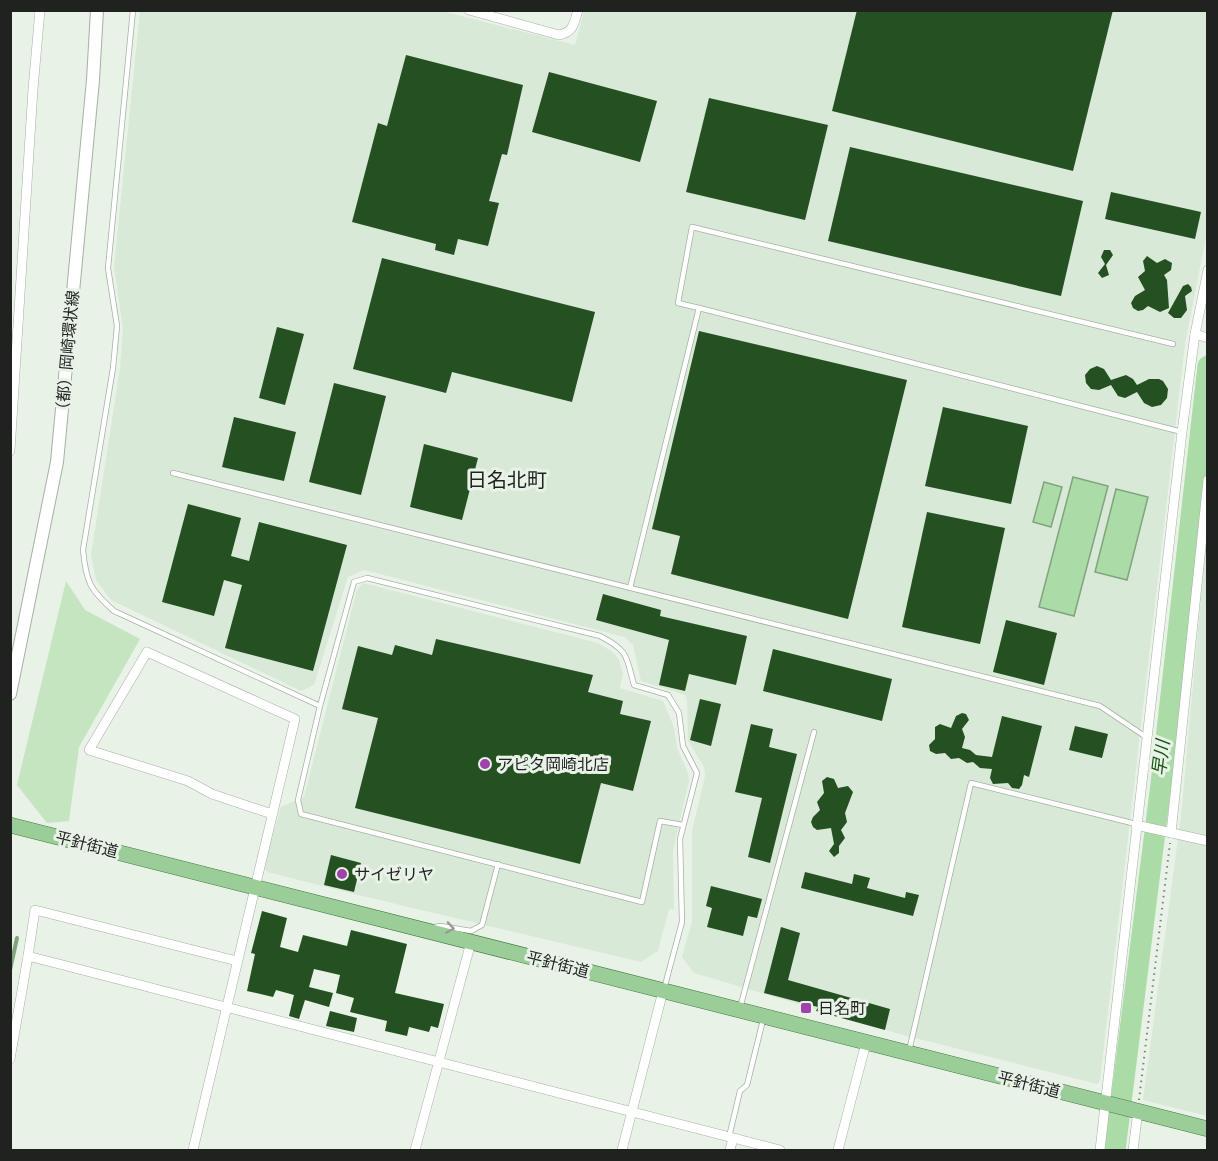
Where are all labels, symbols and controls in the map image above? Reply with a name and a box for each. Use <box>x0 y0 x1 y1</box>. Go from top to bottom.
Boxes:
street label: （都）岡崎環状線 <box>52 289 83 419</box>
district label: 日名北町 <box>467 468 547 492</box>
water label: 早川 <box>1148 737 1173 777</box>
place label: アピタ岡崎北店 <box>497 755 609 774</box>
marker: アピタ岡崎北店 <box>478 757 492 771</box>
street label: 平針街道 <box>54 828 120 861</box>
place label: サイゼリヤ <box>354 865 434 884</box>
marker: サイゼリヤ <box>335 867 349 881</box>
one-way arrow <box>445 921 455 933</box>
street label: 平針街道 <box>525 948 591 981</box>
place label: 日名町 <box>818 999 866 1018</box>
marker: 日名町 <box>799 1001 813 1015</box>
street label: 平針街道 <box>996 1068 1062 1101</box>

